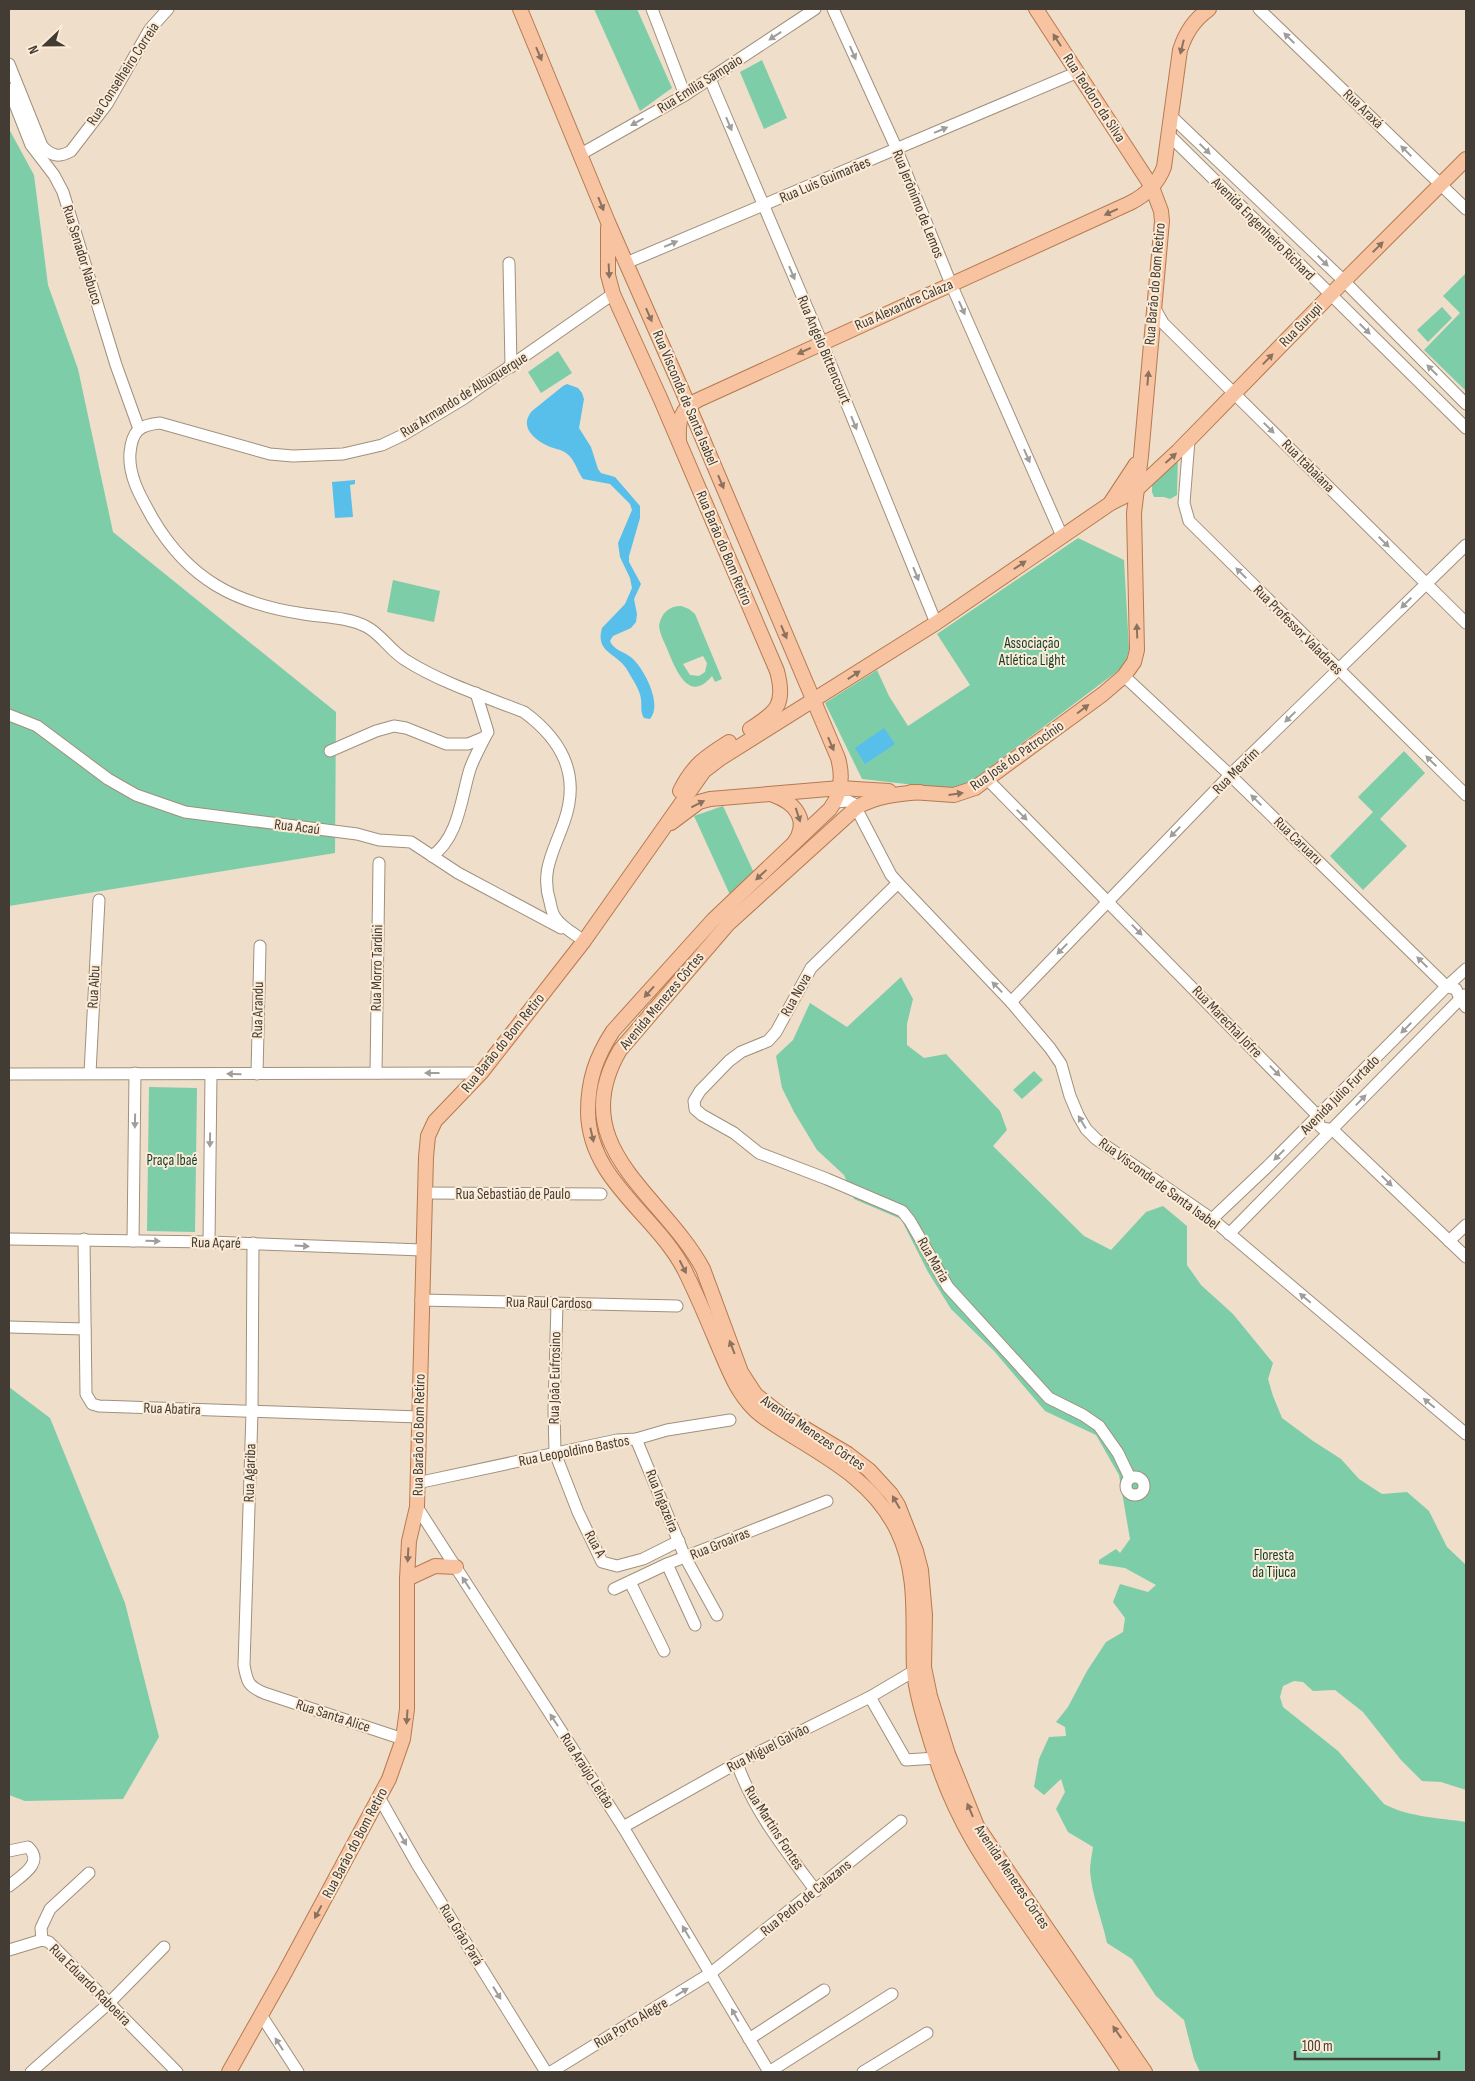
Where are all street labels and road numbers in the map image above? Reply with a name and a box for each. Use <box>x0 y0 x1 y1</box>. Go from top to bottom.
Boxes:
street label: Rua Conselheiro Correia <box>82 18 164 129</box>
street label: Rua Emília Sampaio <box>654 50 746 118</box>
street label: Rua Teodoro da Silva <box>1058 50 1130 146</box>
street label: Rua Araxá <box>1339 85 1387 133</box>
street label: Rua Jerônimo de Lemos <box>888 147 948 261</box>
street label: Rua Luis Guimarães <box>777 152 873 208</box>
street label: Avenida Engenheiro Richard <box>1207 173 1319 285</box>
street label: Rua Senador Nabuco <box>58 203 106 307</box>
street label: Rua Barão do Bom Retiro <box>1140 222 1170 346</box>
street label: Rua Alexandre Calaza <box>852 275 956 335</box>
street label: Rua Angelo Bittencourt <box>793 293 856 408</box>
street label: Rua Gurupi <box>1275 299 1327 351</box>
street label: Rua Visconde de Santa Isabel <box>648 328 722 468</box>
street label: Rua Armando de Albuquerque <box>397 348 531 442</box>
street label: Rua Itabaiana <box>1277 435 1339 497</box>
street label: Rua Barão do Bom Retiro <box>691 488 757 608</box>
street label: Rua Professor Valadares <box>1249 581 1347 679</box>
street label: Rua José do Patrocínio <box>966 717 1068 795</box>
street label: Rua Mearim <box>1208 743 1264 799</box>
street label: Rua Caruaru <box>1269 813 1327 869</box>
street label: Rua Acaú <box>273 815 321 839</box>
street label: Rua Morro Tardini <box>367 924 387 1011</box>
street label: Avenida Menezes Côrtes <box>615 948 708 1054</box>
street label: Rua Aibu <box>83 965 105 1009</box>
street label: Rua Nova <box>776 970 816 1020</box>
street label: Rua Arandu <box>248 981 268 1039</box>
street label: Rua Marechal Jofre <box>1188 982 1266 1062</box>
street label: Rua Barão do Bom Retiro <box>457 989 549 1097</box>
street label: Avenida Julio Furtado <box>1296 1051 1384 1139</box>
street label: Rua Visconde de Santa Isabel <box>1095 1134 1223 1234</box>
street label: Rua Sebastião de Paulo <box>456 1185 570 1204</box>
street label: Rua Açaré <box>191 1233 241 1253</box>
street label: Rua Maria <box>913 1234 954 1286</box>
street label: Rua Raul Cardoso <box>506 1293 592 1313</box>
street label: Rua João Eufrosino <box>545 1331 565 1425</box>
street label: Rua Barão do Bom Retiro <box>408 1374 430 1496</box>
street label: Avenida Menezes Côrtes <box>756 1391 869 1475</box>
street label: Rua Abatira <box>143 1399 201 1419</box>
street label: Rua Leopoldino Bastos <box>517 1431 631 1471</box>
street label: Rua Agariba <box>239 1443 261 1503</box>
street label: Rua Ingazeira <box>641 1467 683 1535</box>
street label: Rua Groairas <box>687 1523 753 1565</box>
street label: Rua A <box>580 1527 610 1561</box>
street label: Rua Santa Alice <box>293 1695 373 1737</box>
street label: Rua Miguel Galvão <box>724 1719 812 1777</box>
street label: Rua Araújo Leitão <box>556 1730 618 1812</box>
street label: Rua Martins Fontes <box>740 1782 808 1874</box>
street label: Rua Barão do Bom Retiro <box>318 1784 392 1902</box>
street label: Avenida Menezes Côrtes <box>970 1820 1054 1933</box>
street label: Rua Pedro de Calazans <box>757 1855 855 1941</box>
street label: Rua Grão Pará <box>435 1901 487 1970</box>
street label: Rua Eduardo Raboeira <box>45 1940 135 2030</box>
street label: Rua Porto Alegre <box>591 1993 671 2053</box>

